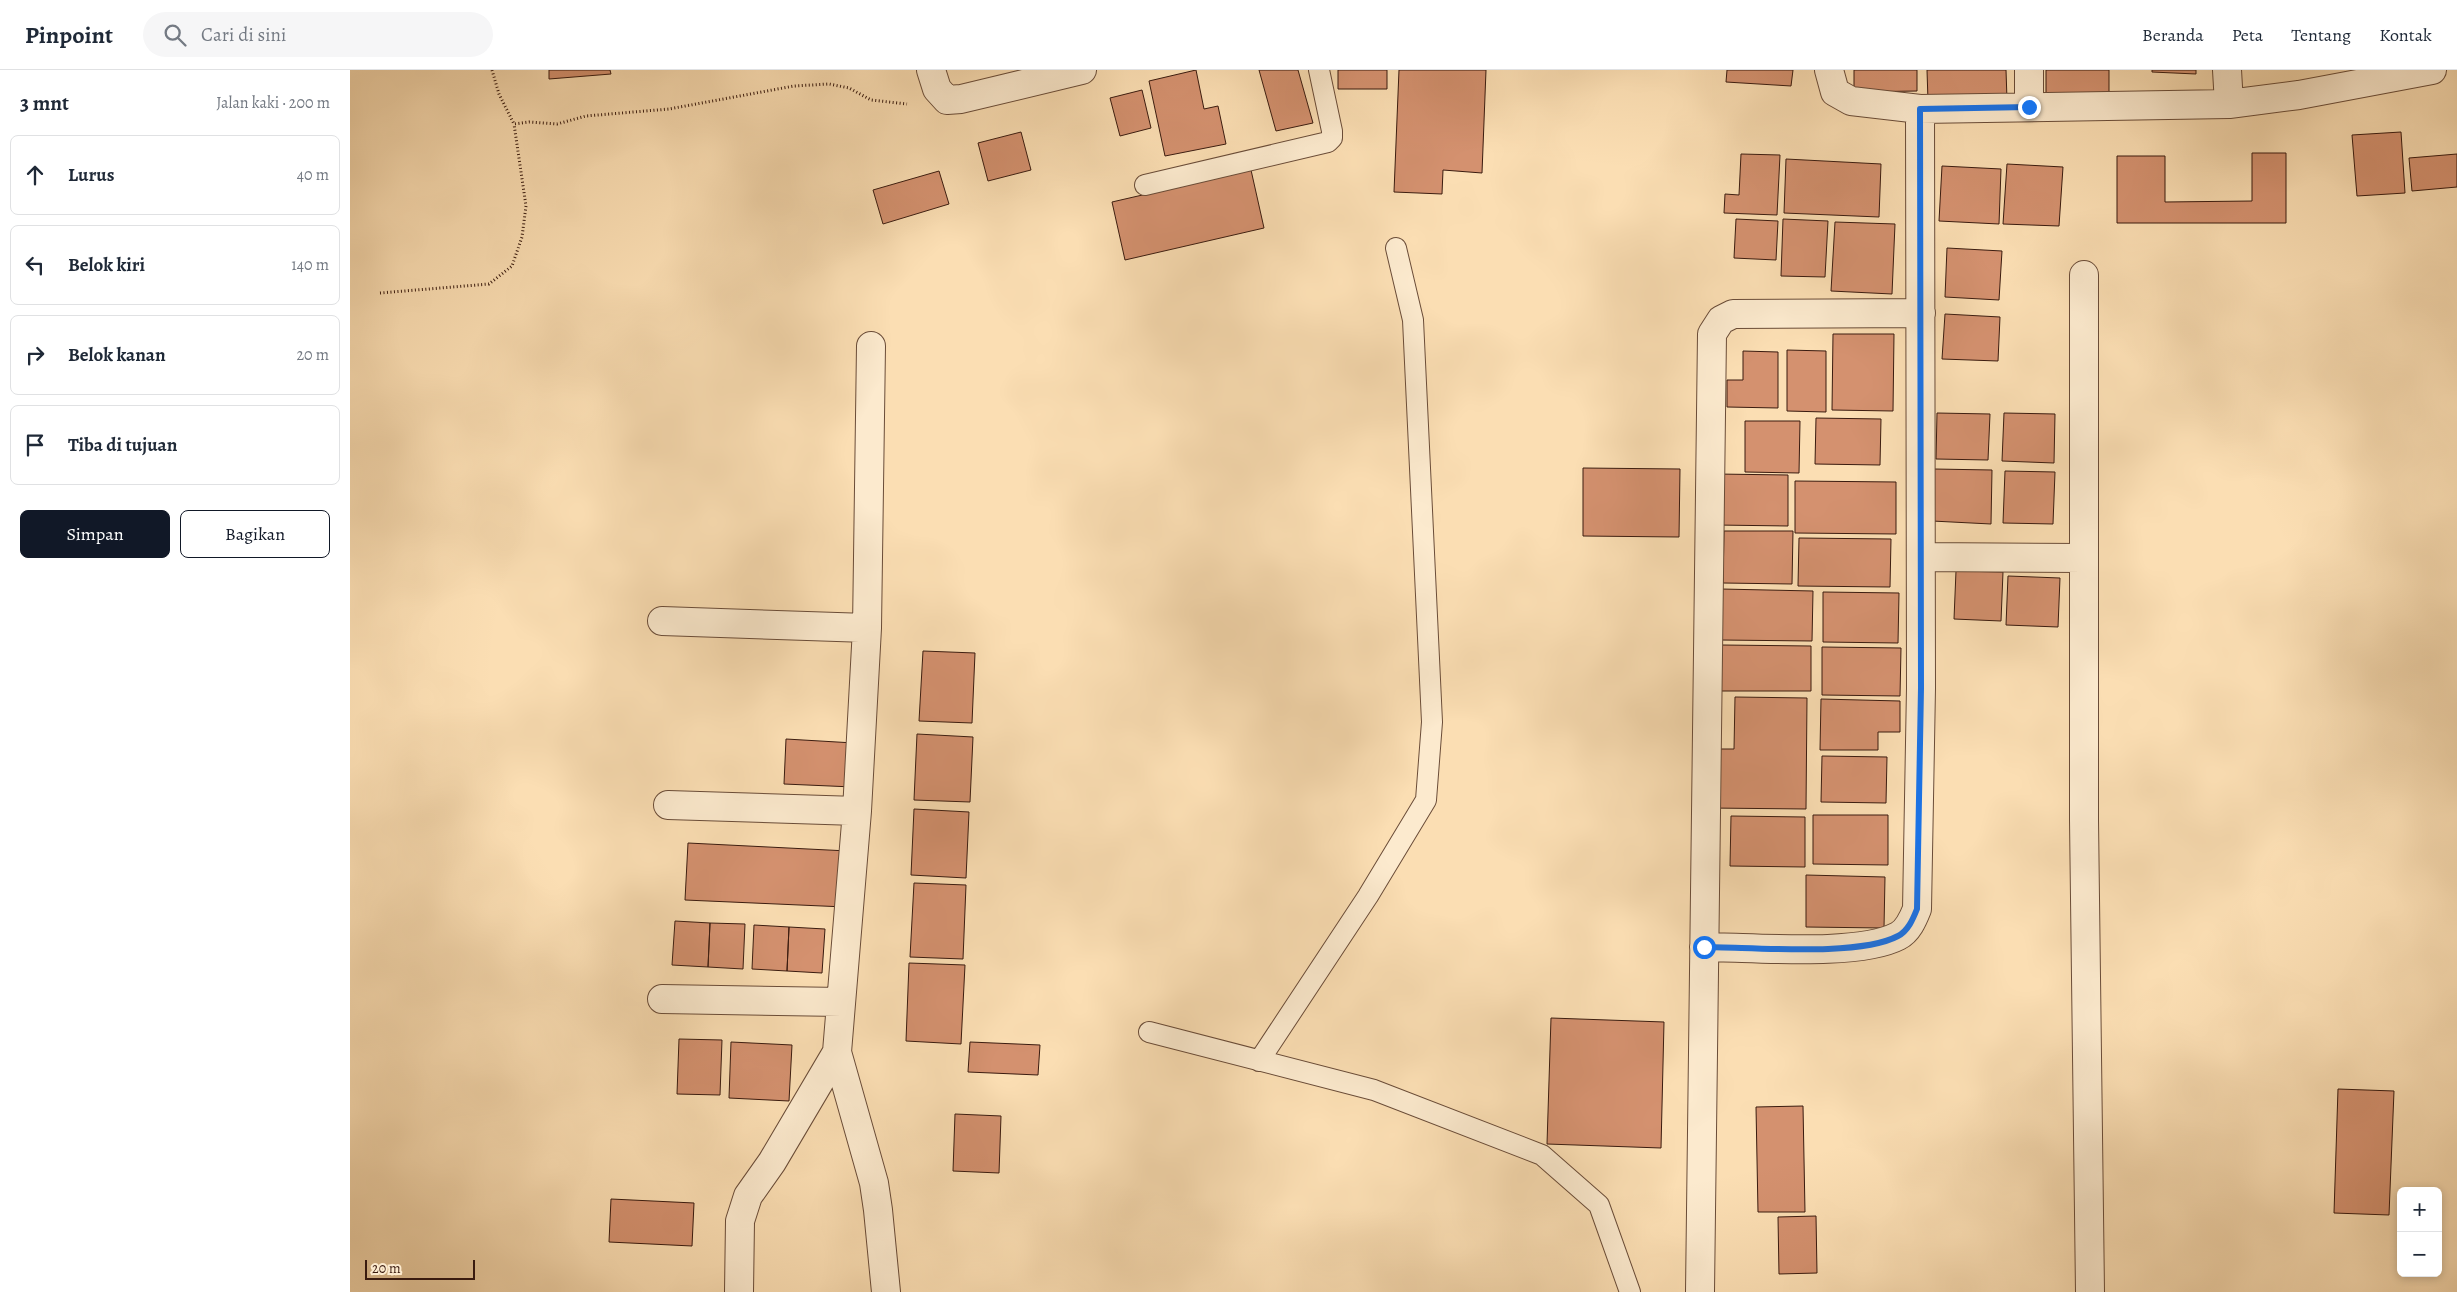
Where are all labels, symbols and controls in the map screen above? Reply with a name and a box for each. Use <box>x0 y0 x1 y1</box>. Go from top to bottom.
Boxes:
search box <box>143 12 493 57</box>
text: Pinpoint <box>25 19 113 51</box>
icon: search <box>161 21 189 49</box>
text: Cari di sini <box>201 22 286 48</box>
text: Beranda <box>2142 23 2204 47</box>
text: Peta <box>2232 23 2263 47</box>
text: Tentang <box>2291 23 2351 47</box>
text: Kontak <box>2379 23 2432 47</box>
text: 3 mnt <box>20 89 69 117</box>
text: Jalan kaki · 200 m <box>216 92 330 114</box>
route end <box>2018 96 2041 119</box>
icon: ahead <box>21 161 49 189</box>
text: Lurus <box>68 162 114 188</box>
text: 40 m <box>297 164 329 186</box>
icon: left <box>21 251 49 279</box>
text: Belok kiri <box>68 252 145 278</box>
text: 140 m <box>291 254 329 276</box>
icon: right <box>21 341 49 369</box>
text: Belok kanan <box>68 342 166 368</box>
text: 20 m <box>296 344 329 366</box>
icon: arrive <box>21 431 49 459</box>
text: Tiba di tujuan <box>68 432 177 458</box>
button: Simpan <box>20 510 170 558</box>
button: Bagikan <box>180 510 330 558</box>
route start <box>1693 936 1716 959</box>
map controls <box>2397 1187 2442 1277</box>
button: + <box>2397 1187 2442 1232</box>
button: − <box>2397 1232 2442 1277</box>
scale bar <box>365 1257 475 1280</box>
text: 20 m <box>372 1259 401 1278</box>

